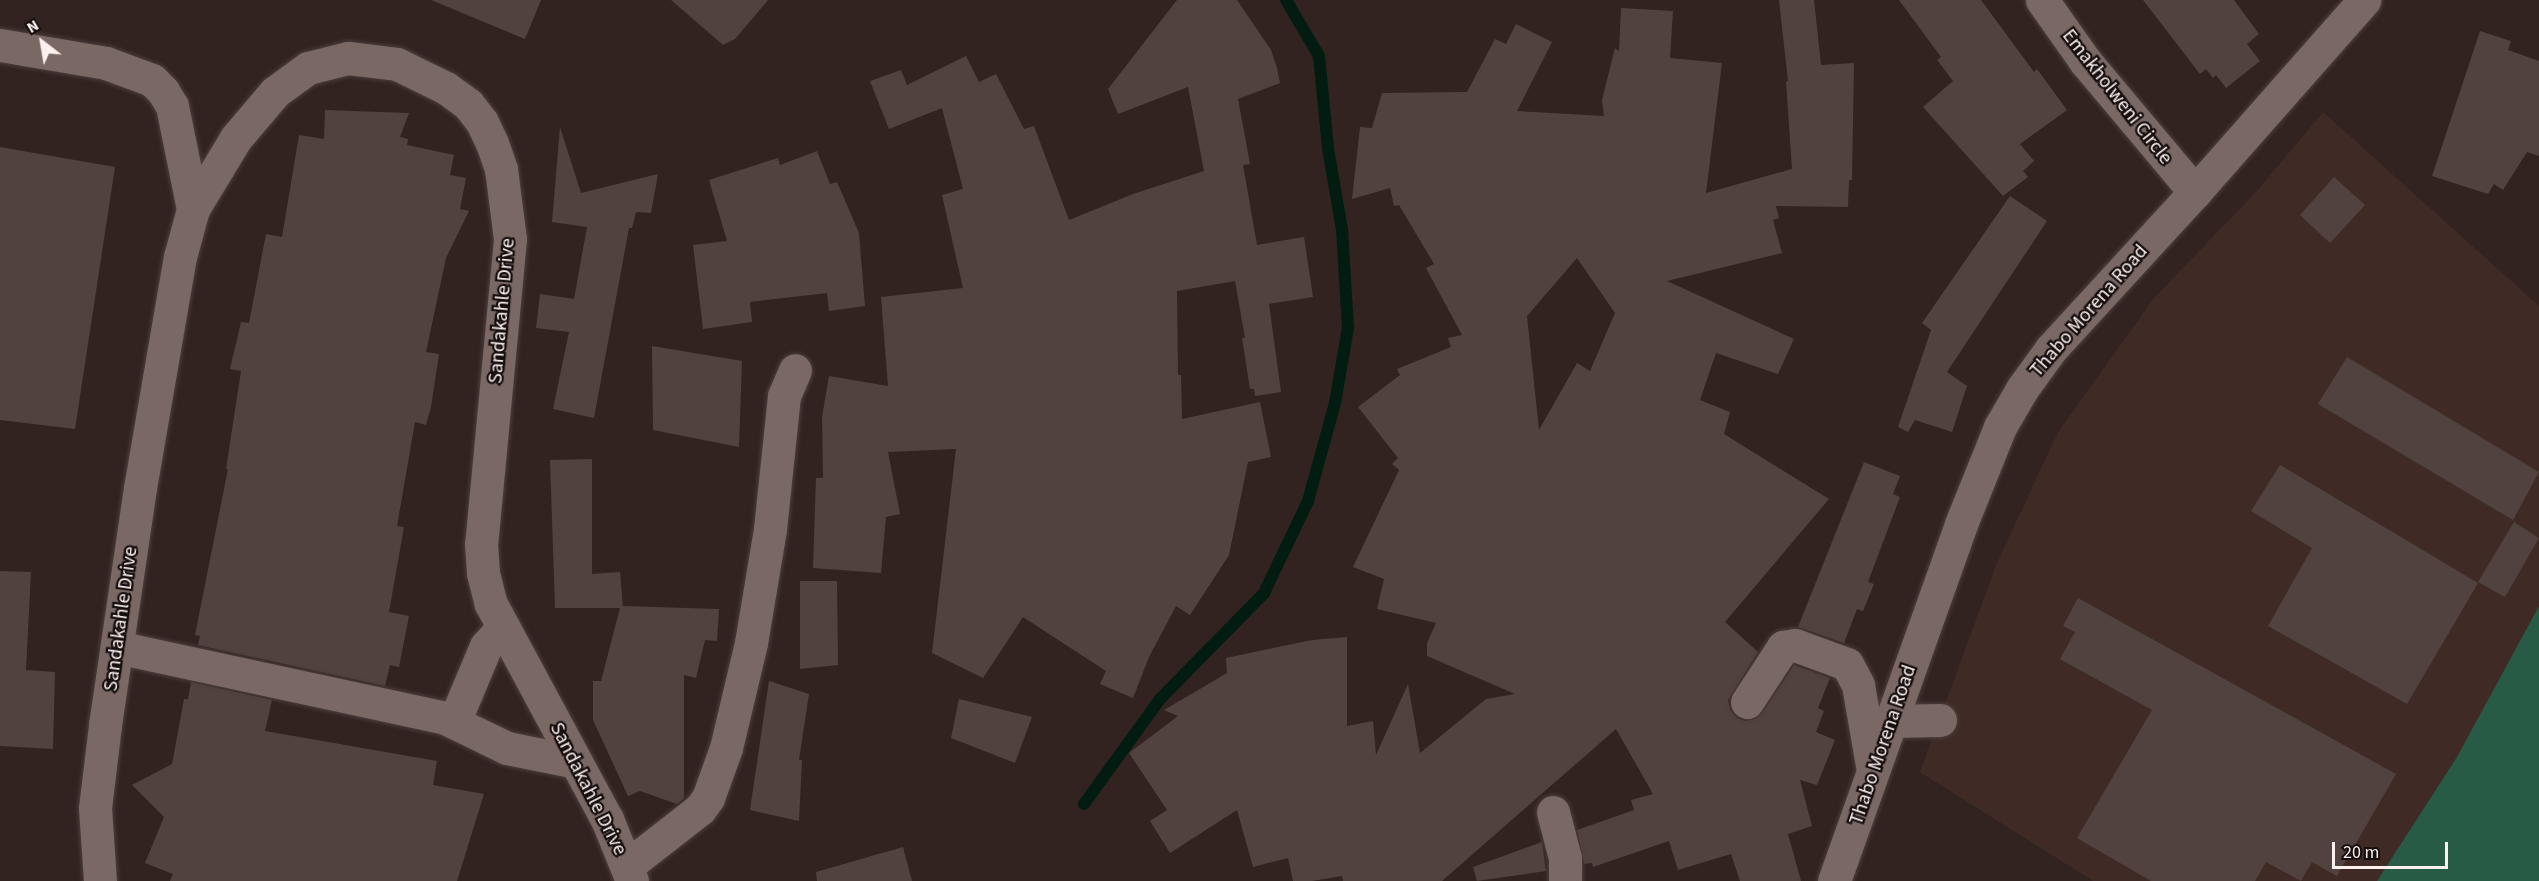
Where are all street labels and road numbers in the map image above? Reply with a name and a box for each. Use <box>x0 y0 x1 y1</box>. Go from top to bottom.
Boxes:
street label: Emakholweni Circle <box>2057 25 2177 169</box>
street label: Sandakahle Drive <box>484 237 520 385</box>
street label: Thabo Morena Road <box>2025 240 2153 382</box>
street label: Sandakahle Drive <box>99 545 143 693</box>
street label: Thabo Morena Road <box>1844 662 1922 828</box>
street label: Sandakahle Drive <box>544 719 632 859</box>

